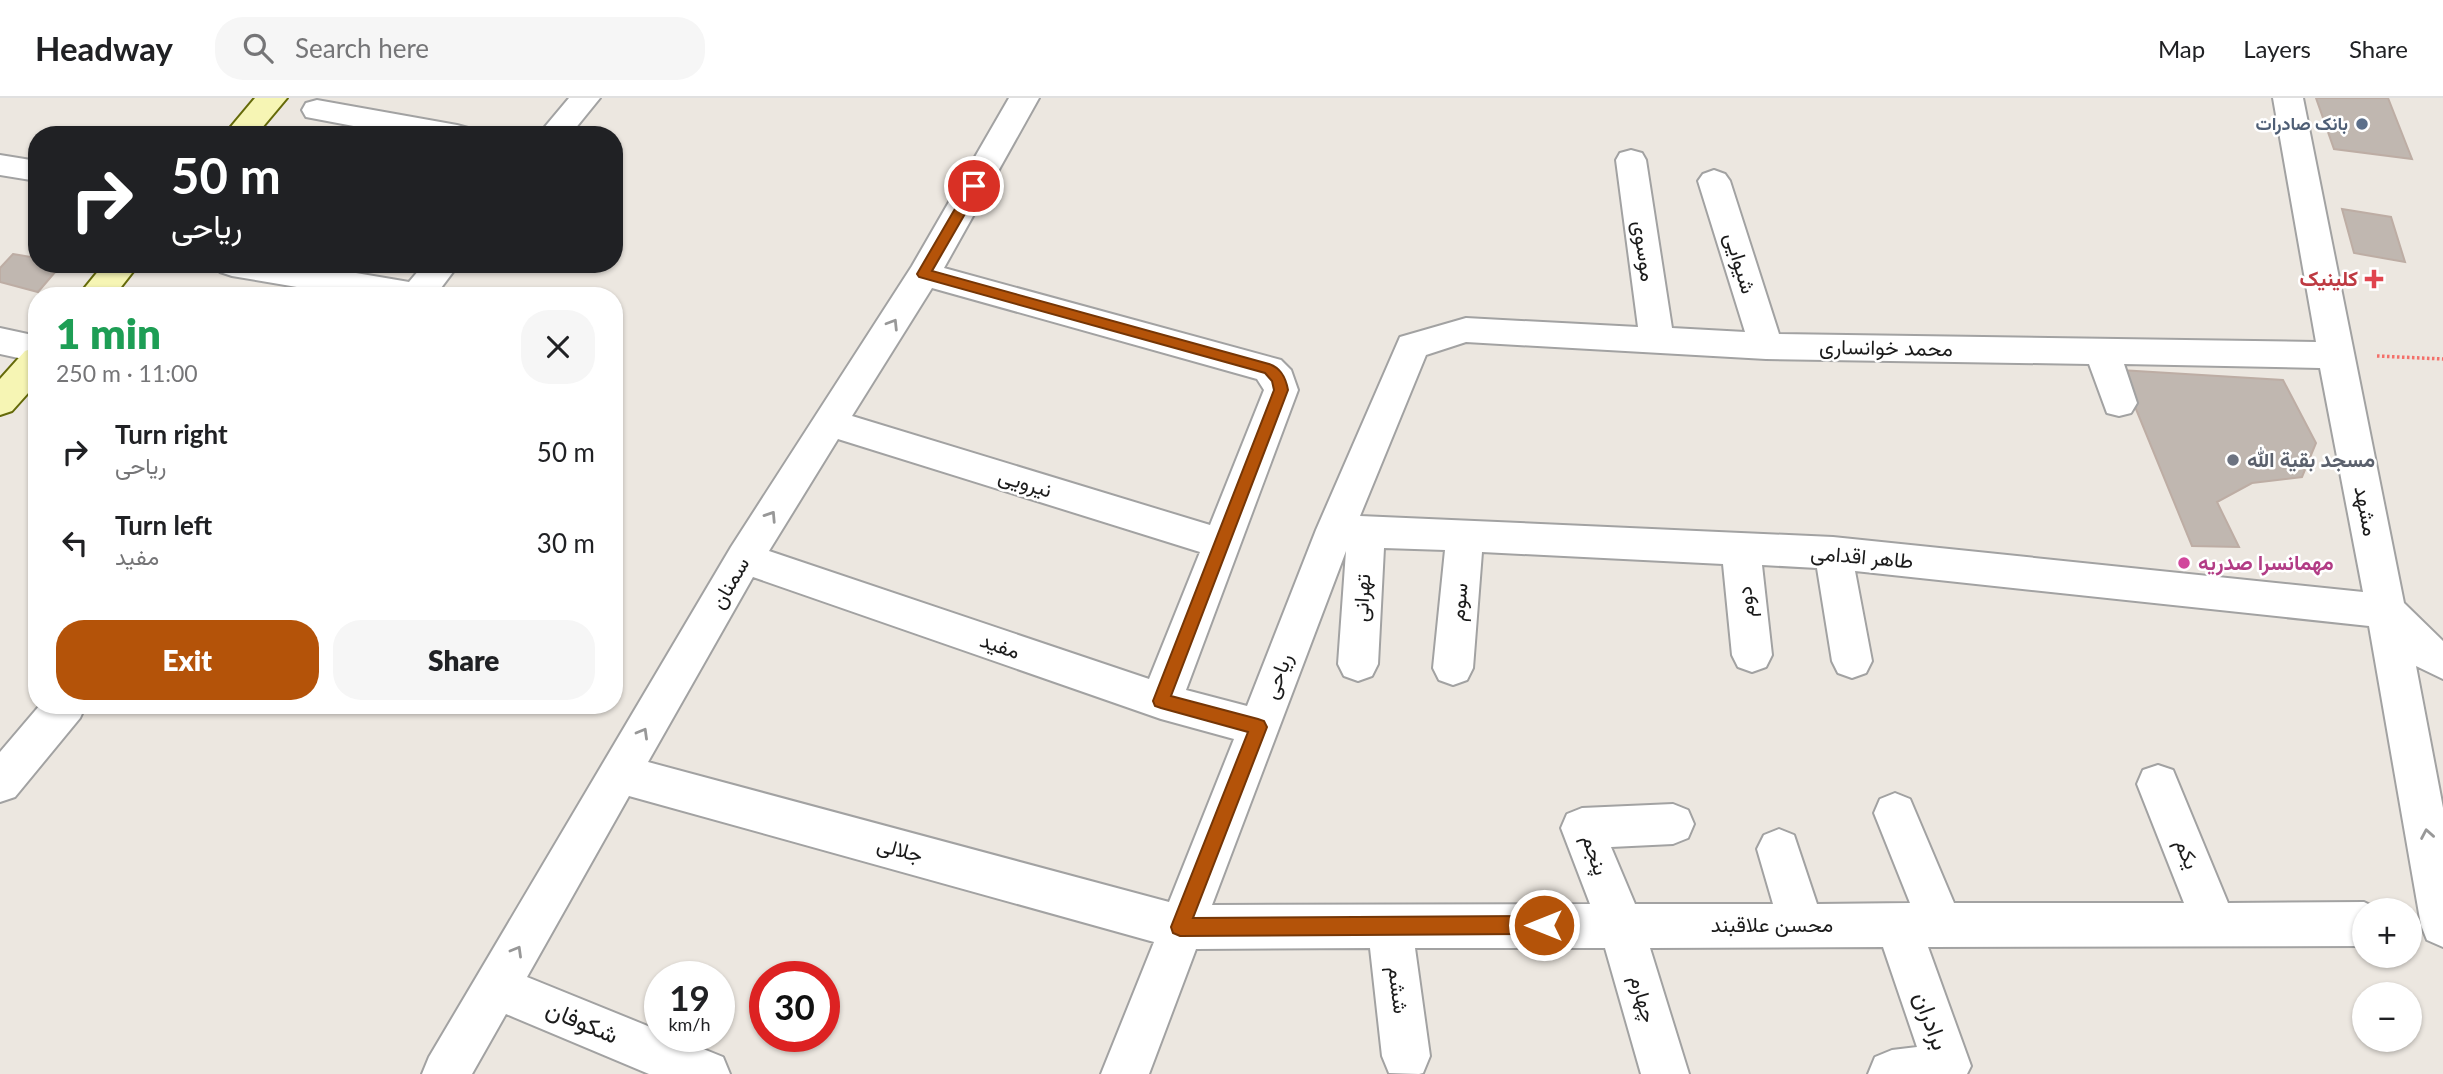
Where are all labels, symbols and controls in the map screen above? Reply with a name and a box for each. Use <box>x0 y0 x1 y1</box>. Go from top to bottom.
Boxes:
search box <box>215 17 705 80</box>
text: Headway <box>35 28 173 68</box>
icon: search <box>239 29 277 67</box>
text: Search here <box>295 32 429 64</box>
text: Map <box>2158 34 2205 63</box>
text: Layers <box>2243 34 2311 63</box>
text: Share <box>2349 34 2408 63</box>
place label: بانک صادرات <box>2256 112 2348 135</box>
marker: بانک صادرات <box>2354 116 2370 132</box>
text: 50 m <box>171 146 281 204</box>
icon: right <box>56 154 147 245</box>
pin <box>944 156 1004 216</box>
icon: arrive <box>955 167 993 205</box>
text: ریاحی <box>171 206 243 245</box>
street label: موسوی <box>1627 219 1662 283</box>
street label: شیوایی <box>1718 229 1763 297</box>
place label: کلینیک <box>2300 265 2358 291</box>
marker: کلینیک <box>2364 269 2384 289</box>
text: 1 min <box>56 308 161 358</box>
button: close <box>521 310 595 384</box>
one-way arrow <box>884 318 897 331</box>
street label: محمد خوانساری <box>1819 333 1953 362</box>
text: 250 m · 11:00 <box>56 359 198 387</box>
text: Turn right <box>115 418 228 450</box>
icon: right <box>56 433 94 471</box>
text: 50 m <box>537 436 595 468</box>
place label: مسجد بقیة الله <box>2247 446 2375 472</box>
text: ریاحی <box>115 451 166 479</box>
marker: مسجد بقیة الله <box>2225 452 2241 468</box>
street label: نیرویی <box>995 462 1055 503</box>
street label: مشهد <box>2348 484 2385 538</box>
text: Turn left <box>115 509 212 541</box>
one-way arrow <box>763 511 776 524</box>
icon: left <box>56 524 94 562</box>
text: 30 m <box>537 527 595 559</box>
street label: طاهر اقدامی <box>1810 539 1915 574</box>
text: مفید <box>115 542 159 570</box>
place label: مهمانسرا صدریه <box>2198 549 2334 576</box>
street label: سمنان <box>704 552 754 613</box>
marker: مهمانسرا صدریه <box>2176 555 2192 571</box>
street label: تهرانی <box>1347 573 1376 623</box>
street label: سوم <box>1443 582 1475 622</box>
street label: دوم <box>1730 585 1762 619</box>
button: Exit <box>56 620 319 700</box>
button: Share <box>333 620 595 700</box>
street label: مفید <box>977 626 1024 664</box>
street label: ریاحی <box>1257 649 1299 703</box>
one-way arrow <box>635 728 648 740</box>
one-way arrow <box>2420 828 2435 840</box>
street label: جلالی <box>874 830 926 868</box>
street label: پنجم <box>1575 831 1615 879</box>
street label: یکم <box>2168 835 2206 873</box>
position arrow <box>1507 888 1581 962</box>
map controls <box>2352 898 2422 1052</box>
button: + <box>2352 898 2422 968</box>
street label: محسن علاقبند <box>1711 911 1833 937</box>
one-way arrow <box>509 946 522 959</box>
speed limit sign: 30 <box>749 961 840 1052</box>
street label: ششم <box>1381 965 1415 1015</box>
street label: چهارم <box>1623 972 1663 1026</box>
text: 19 <box>669 976 710 1018</box>
button: − <box>2352 982 2422 1052</box>
street label: برادران <box>1907 987 1956 1054</box>
street label: شکوفان <box>541 993 623 1051</box>
text: km/h <box>668 1013 711 1035</box>

